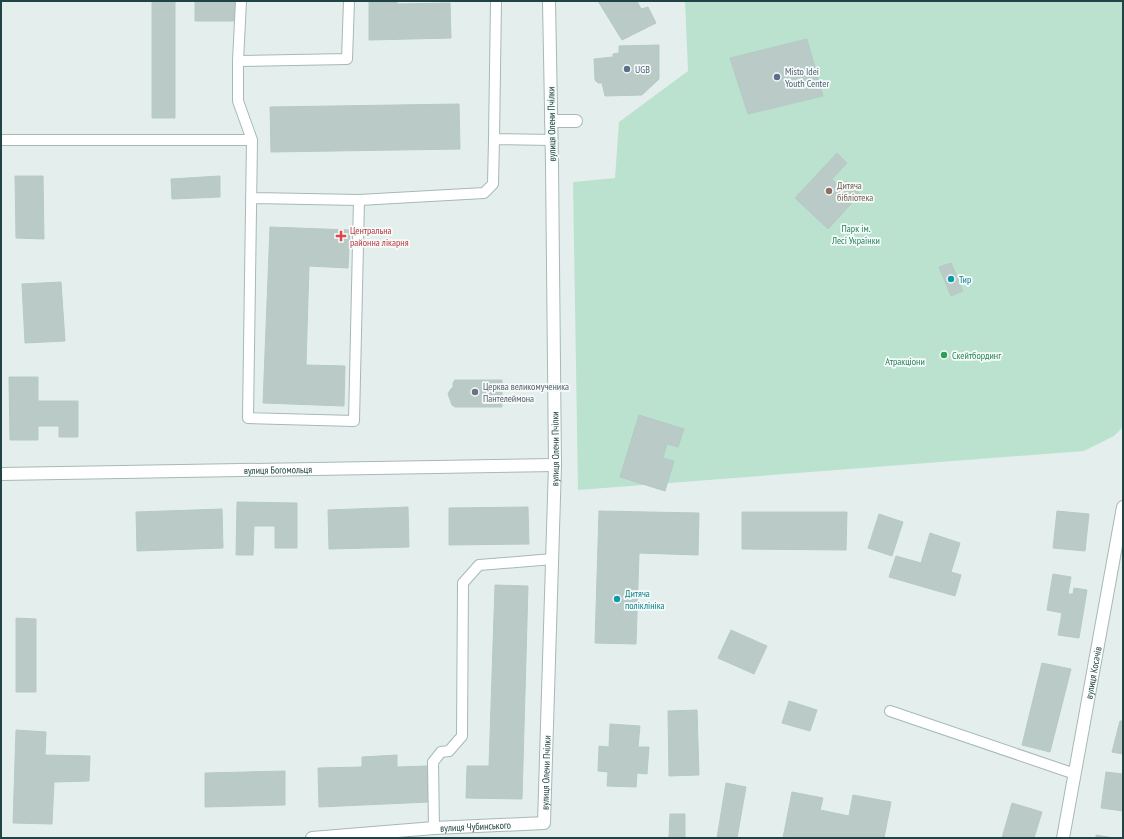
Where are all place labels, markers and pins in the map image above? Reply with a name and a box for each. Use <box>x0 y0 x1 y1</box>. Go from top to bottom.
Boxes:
place label: UGB <box>635 63 650 76</box>
marker: UGB <box>622 64 632 74</box>
place label: Misto Idei Youth Center <box>785 65 829 90</box>
marker: Misto Idei Youth Center <box>772 72 782 82</box>
place label: Дитяча бібліотека <box>837 179 873 204</box>
marker: Дитяча бібліотека <box>824 186 834 196</box>
place label: Центральна районна лікарня <box>350 224 409 249</box>
marker: Центральна районна лікарня <box>335 230 347 242</box>
place label: Тир <box>959 273 971 286</box>
marker: Тир <box>946 274 956 284</box>
place label: Скейтбординг <box>952 349 1001 362</box>
marker: Скейтбординг <box>939 350 949 360</box>
place label: Церква великомученика Пантелеймона <box>483 380 569 405</box>
marker: Церква великомученика Пантелеймона <box>470 387 480 397</box>
place label: Дитяча поліклініка <box>625 587 665 612</box>
marker: Дитяча поліклініка <box>612 594 622 604</box>

